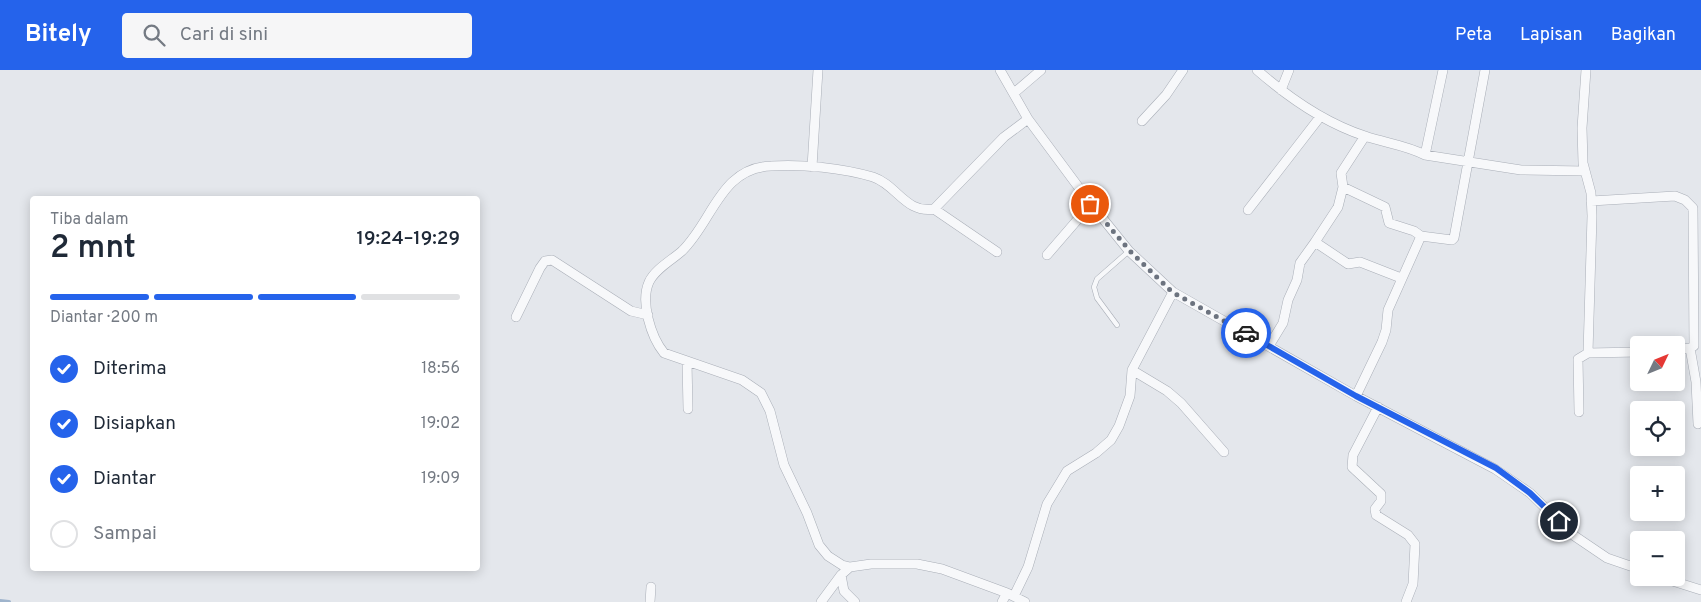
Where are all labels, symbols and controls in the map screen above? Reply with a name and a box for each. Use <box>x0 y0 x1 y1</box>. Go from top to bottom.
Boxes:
search box <box>122 13 472 58</box>
text: Bitely <box>25 20 92 50</box>
icon: search <box>140 21 168 49</box>
text: Cari di sini <box>180 23 268 47</box>
text: Peta <box>1455 24 1492 47</box>
text: Lapisan <box>1520 24 1583 47</box>
text: Bagikan <box>1611 24 1676 47</box>
pin <box>1069 183 1111 225</box>
icon: bag <box>1076 190 1104 218</box>
text: Tiba dalam <box>50 210 129 230</box>
text: 19:24–19:29 <box>357 227 460 251</box>
text: 2 mnt <box>50 229 136 269</box>
text: Diantar · 200 m <box>50 308 158 328</box>
courier <box>1221 308 1271 358</box>
icon: car <box>1232 319 1260 347</box>
north arrow <box>1630 336 1685 391</box>
map controls <box>1630 336 1685 586</box>
icon: check <box>50 355 78 383</box>
text: Diterima <box>93 357 167 381</box>
text: 18:56 <box>421 359 460 379</box>
button: locate <box>1630 401 1685 456</box>
icon: check <box>50 410 78 438</box>
text: Disiapkan <box>93 412 176 436</box>
text: 19:02 <box>421 414 460 434</box>
icon: check <box>50 465 78 493</box>
button: + <box>1630 466 1685 521</box>
text: Diantar <box>93 467 156 491</box>
text: 19:09 <box>421 469 460 489</box>
pin <box>1538 500 1580 542</box>
icon: home <box>1545 507 1573 535</box>
text: Sampai <box>93 522 157 546</box>
button: − <box>1630 531 1685 586</box>

